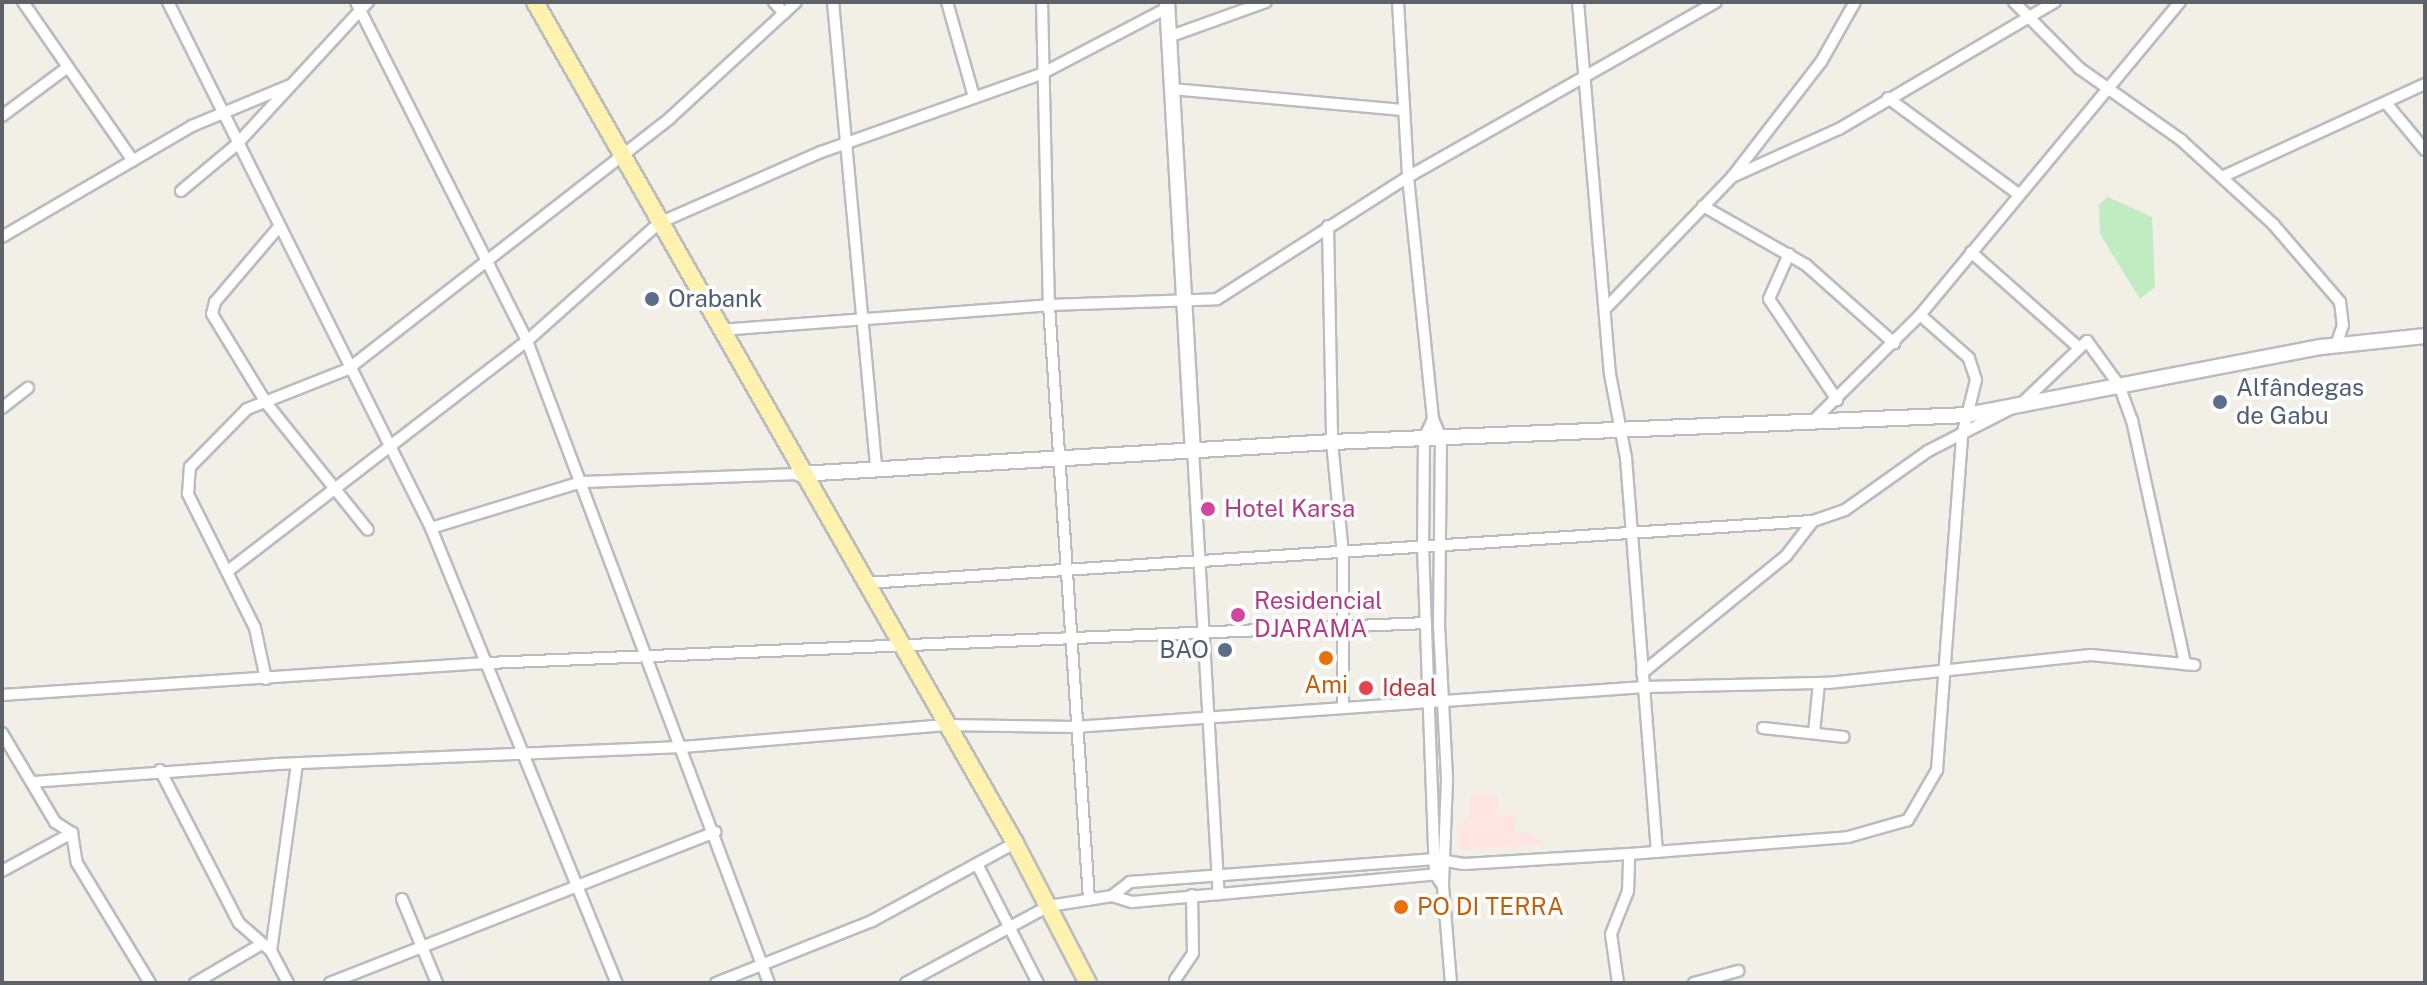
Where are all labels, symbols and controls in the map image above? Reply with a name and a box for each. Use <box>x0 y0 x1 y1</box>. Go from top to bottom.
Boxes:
place label: Orabank <box>668 285 762 313</box>
marker: Orabank <box>643 290 661 308</box>
place label: Alfândegas de Gabu <box>2236 374 2364 430</box>
marker: Alfândegas de Gabu <box>2211 393 2229 411</box>
place label: Hotel Karsa <box>1224 495 1355 523</box>
marker: Hotel Karsa <box>1199 500 1217 518</box>
place label: Residencial DJARAMA <box>1254 587 1383 643</box>
marker: Residencial DJARAMA <box>1229 606 1247 624</box>
place label: BAO <box>1159 636 1209 664</box>
marker: BAO <box>1216 641 1234 659</box>
marker: Ami <box>1317 649 1335 667</box>
place label: Ami <box>1304 671 1348 699</box>
place label: Ideal <box>1382 674 1437 702</box>
marker: Ideal <box>1357 679 1375 697</box>
place label: PO DI TERRA <box>1417 893 1564 921</box>
marker: PO DI TERRA <box>1392 898 1410 916</box>

